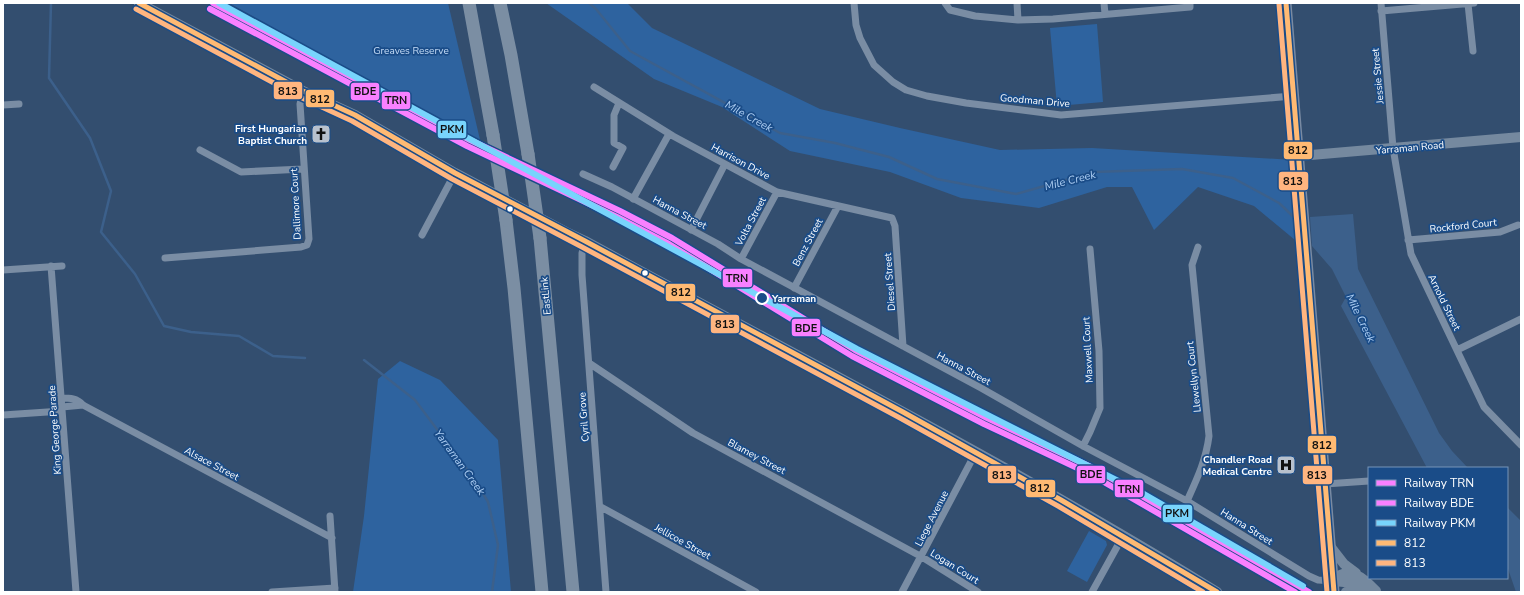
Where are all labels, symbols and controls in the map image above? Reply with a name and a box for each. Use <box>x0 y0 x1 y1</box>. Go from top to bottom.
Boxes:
park label: Greaves Reserve <box>373 44 449 58</box>
street label: Jessie Street <box>1369 47 1387 105</box>
line badge: 813 <box>273 81 303 100</box>
line badge: BDE <box>350 82 380 101</box>
text: 813 <box>278 84 298 99</box>
text: BDE <box>354 84 376 99</box>
line badge: 812 <box>305 89 335 108</box>
line badge: TRN <box>381 91 411 110</box>
street label: Goodman Drive <box>999 91 1070 111</box>
text: 812 <box>310 92 330 107</box>
text: TRN <box>385 93 407 108</box>
water label: Mile Creek <box>722 97 776 136</box>
line badge: PKM <box>437 120 467 139</box>
place label: First Hungarian Baptist Church <box>235 122 307 148</box>
text: PKM <box>440 122 464 137</box>
church icon: First Hungarian Baptist Church <box>310 123 332 145</box>
street label: Yarraman Road <box>1374 138 1445 158</box>
street label: Harrison Drive <box>709 141 772 183</box>
line badge: 812 <box>1283 141 1313 160</box>
text: 812 <box>1288 143 1308 158</box>
street label: Dallimore Court <box>287 167 305 240</box>
water label: Mile Creek <box>1043 167 1098 194</box>
line badge: 813 <box>1278 171 1309 191</box>
text: 813 <box>1283 174 1303 189</box>
street label: Hanna Street <box>650 193 709 233</box>
street label: Volta Street <box>732 194 770 249</box>
unlabelled marker <box>505 204 515 214</box>
street label: Rockford Court <box>1429 215 1498 236</box>
street label: Benz Street <box>789 216 827 269</box>
street label: Diesel Street <box>881 252 899 311</box>
unlabelled marker <box>640 268 650 278</box>
line badge: TRN <box>722 268 753 288</box>
text: TRN <box>726 271 748 286</box>
street label: Arnold Street <box>1425 272 1464 333</box>
street label: EastLink <box>537 276 555 315</box>
line badge: 812 <box>665 283 696 302</box>
text: 812 <box>671 285 691 300</box>
marker: Yarraman <box>755 291 769 305</box>
water label: Mile Creek <box>1342 291 1379 345</box>
place label: Yarraman <box>771 292 816 306</box>
line badge: 813 <box>710 314 740 334</box>
street label: Maxwell Court <box>1079 316 1097 383</box>
text: 813 <box>715 317 735 332</box>
line badge: BDE <box>791 318 821 337</box>
text: BDE <box>795 321 817 336</box>
street label: Llewellyn Court <box>1183 340 1205 413</box>
street label: Hanna Street <box>934 349 993 389</box>
street label: King George Parade <box>45 385 65 475</box>
street label: Cyril Grove <box>575 392 593 442</box>
water label: Yarraman Creek <box>431 426 489 499</box>
line badge: 812 <box>1307 435 1337 454</box>
street label: Blamey Street <box>725 436 788 478</box>
text: 812 <box>1312 438 1332 453</box>
street label: Alsace Street <box>182 444 242 484</box>
place label: Chandler Road Medical Centre <box>1202 453 1273 479</box>
hospital icon: Chandler Road Medical Centre <box>1275 454 1297 476</box>
line badge: 813 <box>987 465 1017 484</box>
line badge: BDE <box>1076 465 1106 484</box>
line badge: 813 <box>1302 465 1333 485</box>
text: BDE <box>1080 467 1102 482</box>
legend <box>1368 467 1508 579</box>
text: 813 <box>992 468 1012 483</box>
text: 813 <box>1307 468 1327 483</box>
text: Railway TRN <box>1404 475 1474 491</box>
line badge: 812 <box>1025 479 1056 498</box>
line badge: TRN <box>1114 479 1144 498</box>
text: 812 <box>1030 481 1050 496</box>
text: TRN <box>1118 482 1140 497</box>
street label: Liege Avenue <box>912 488 952 549</box>
text: Railway BDE <box>1404 495 1474 511</box>
line badge: PKM <box>1162 504 1193 523</box>
street label: Hanna Street <box>1218 505 1276 549</box>
text: PKM <box>1165 506 1189 521</box>
text: Railway PKM <box>1404 515 1475 531</box>
street label: Jellicoe Street <box>651 520 713 563</box>
text: 812 <box>1404 535 1426 551</box>
street label: Logan Court <box>927 546 982 588</box>
text: 813 <box>1404 555 1426 571</box>

